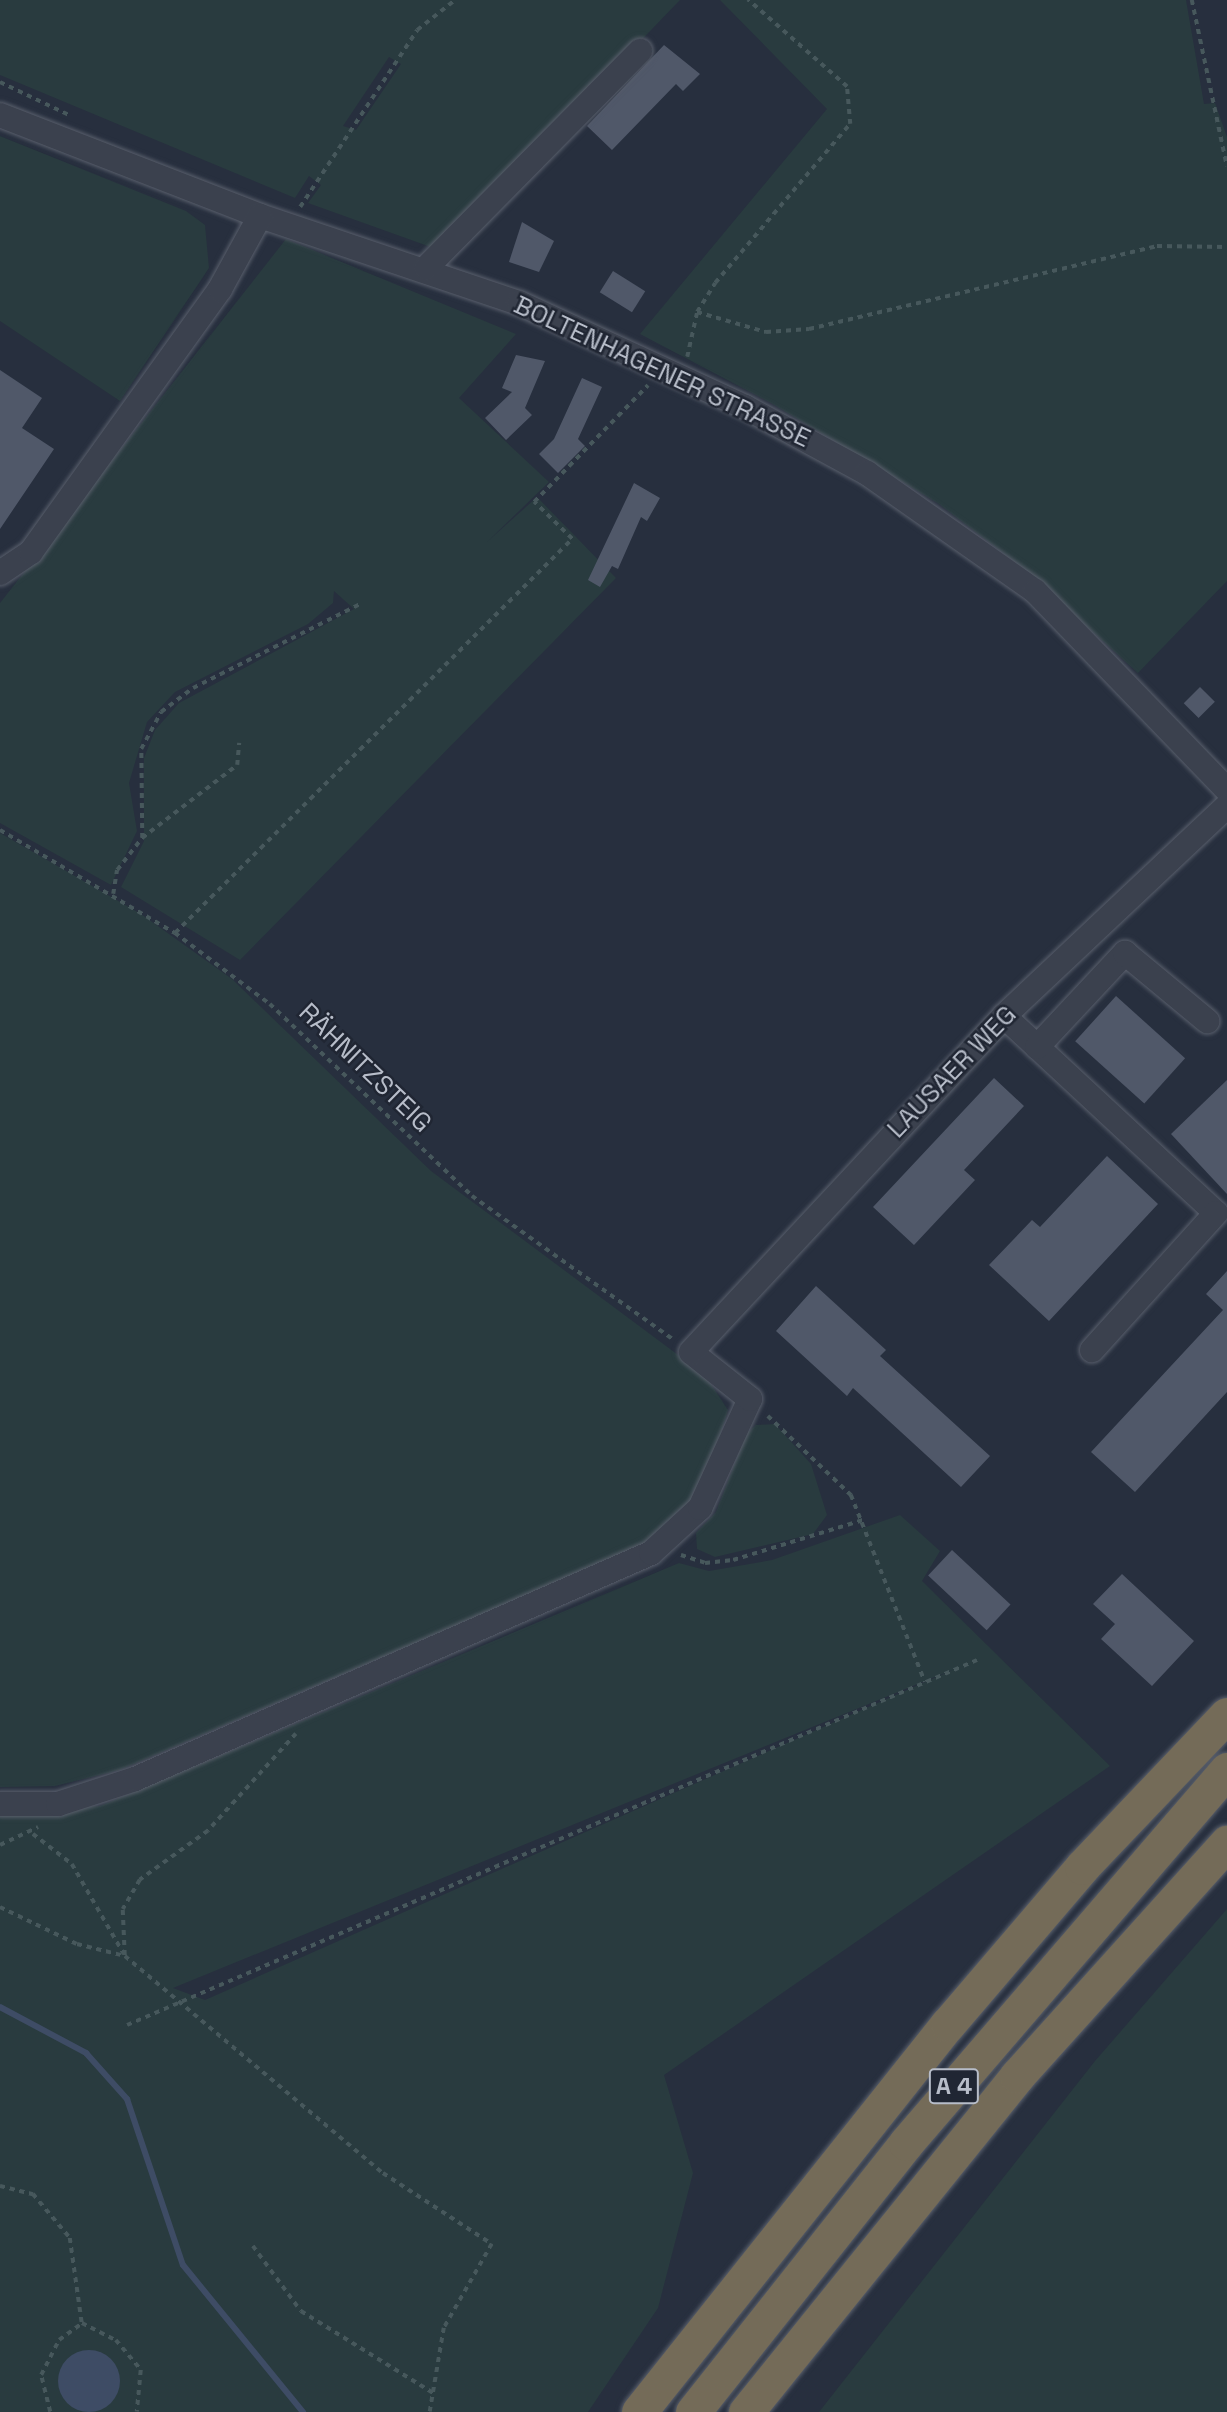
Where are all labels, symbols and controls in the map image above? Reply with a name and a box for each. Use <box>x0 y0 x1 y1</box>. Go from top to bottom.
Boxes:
street label: BOLTENHAGENER STRASSE <box>509 290 815 454</box>
street label: RÄHNITZSTEIG <box>292 997 438 1139</box>
street label: LAUSAER WEG <box>881 999 1023 1145</box>
road number: A 4 <box>928 2066 980 2106</box>

